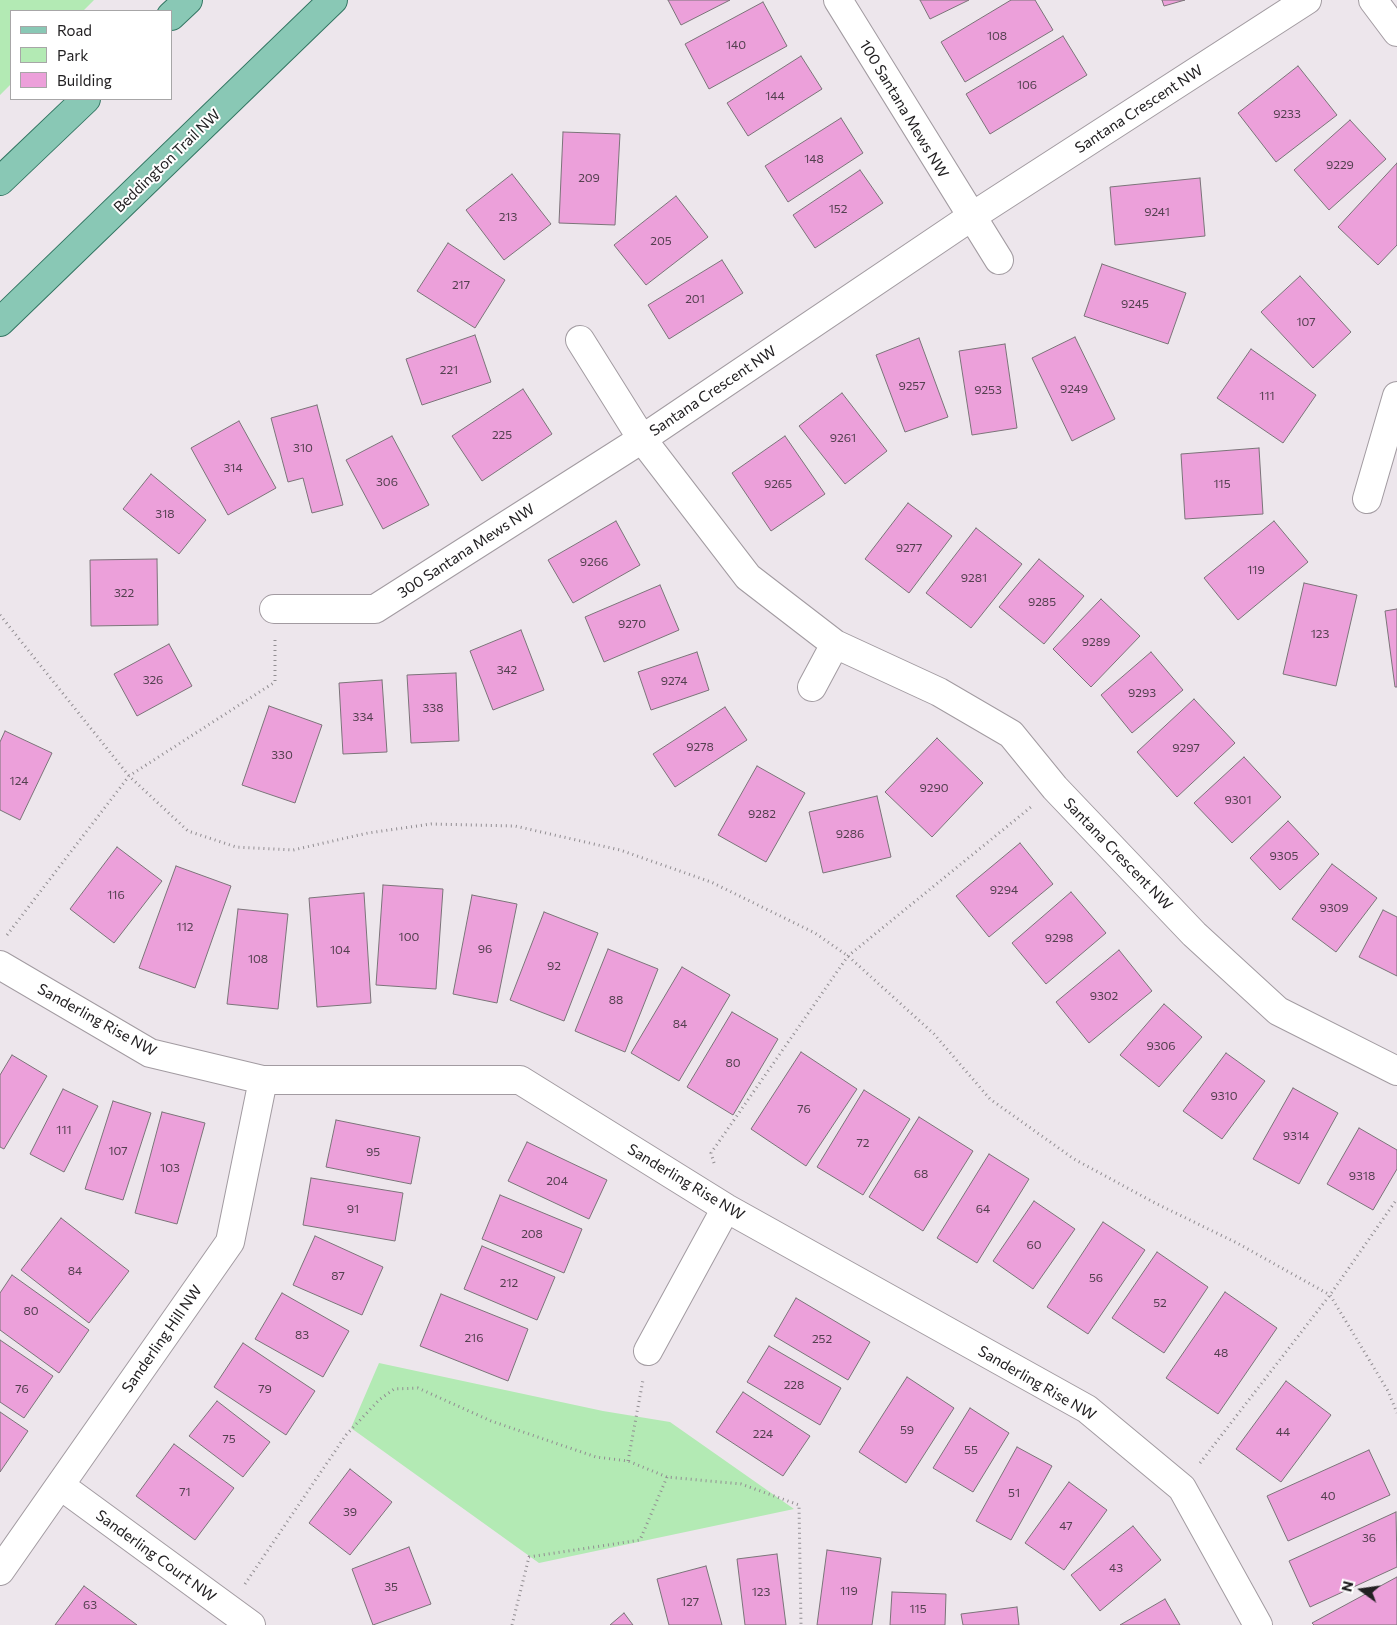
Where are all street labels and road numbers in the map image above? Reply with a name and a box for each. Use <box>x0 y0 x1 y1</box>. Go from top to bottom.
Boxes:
street label: 100 Santana Mews NW <box>856 37 952 181</box>
street label: Santana Crescent NW <box>1072 61 1206 157</box>
street label: Beddington Trail NW <box>110 105 224 217</box>
street label: Santana Crescent NW <box>646 342 780 440</box>
street label: 300 Santana Mews NW <box>394 500 538 602</box>
street label: Santana Crescent NW <box>1060 794 1176 914</box>
street label: Sanderling Rise NW <box>34 980 160 1060</box>
street label: Sanderling Rise NW <box>624 1140 748 1224</box>
street label: Sanderling Hill NW <box>118 1282 206 1396</box>
street label: Sanderling Rise NW <box>975 1342 1099 1424</box>
street label: Sanderling Court NW <box>92 1506 220 1606</box>

